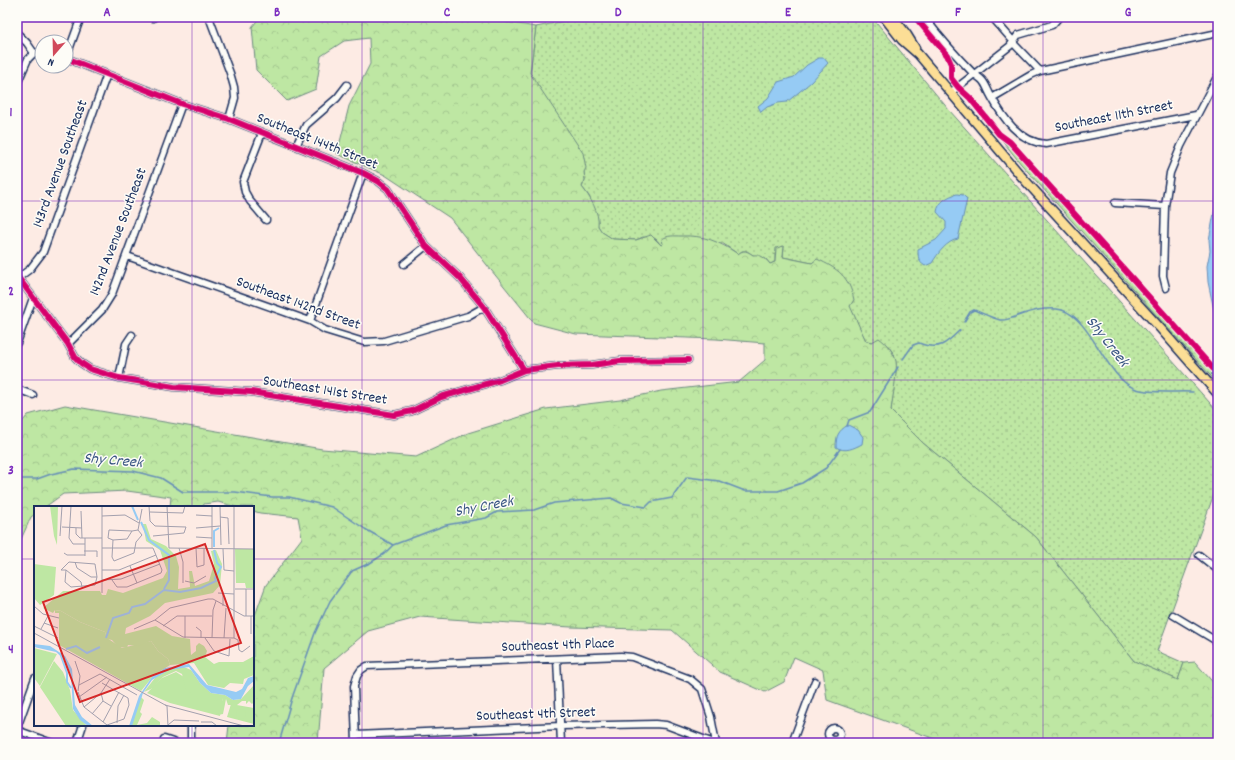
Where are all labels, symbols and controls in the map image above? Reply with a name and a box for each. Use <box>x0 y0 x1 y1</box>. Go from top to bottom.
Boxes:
text: A <box>103 4 111 23</box>
text: B <box>274 4 280 23</box>
text: C <box>444 4 451 23</box>
text: D <box>615 4 622 23</box>
text: E <box>785 4 792 23</box>
text: F <box>955 4 961 23</box>
text: G <box>1125 4 1132 23</box>
north arrow <box>34 34 74 74</box>
text: N <box>45 53 57 70</box>
street label: Southeast 11th Street <box>1053 95 1175 139</box>
street label: 143rd Avenue Southeast <box>28 97 94 231</box>
text: 1 <box>10 104 13 123</box>
street label: Southeast 144th Street <box>253 108 381 177</box>
street label: 142nd Avenue Southeast <box>84 164 154 299</box>
street label: Southeast 142nd Street <box>233 271 364 337</box>
text: 2 <box>8 283 14 302</box>
water label: Shy Creek <box>1080 312 1135 373</box>
street label: Southeast 141st Street <box>261 370 389 412</box>
water label: Shy Creek <box>83 447 145 475</box>
text: 3 <box>8 462 14 481</box>
water label: Shy Creek <box>453 490 517 524</box>
inset map <box>34 506 254 726</box>
street label: Southeast 4th Place <box>501 633 615 659</box>
text: 4 <box>8 641 14 660</box>
street label: Southeast 4th Street <box>476 702 597 728</box>

